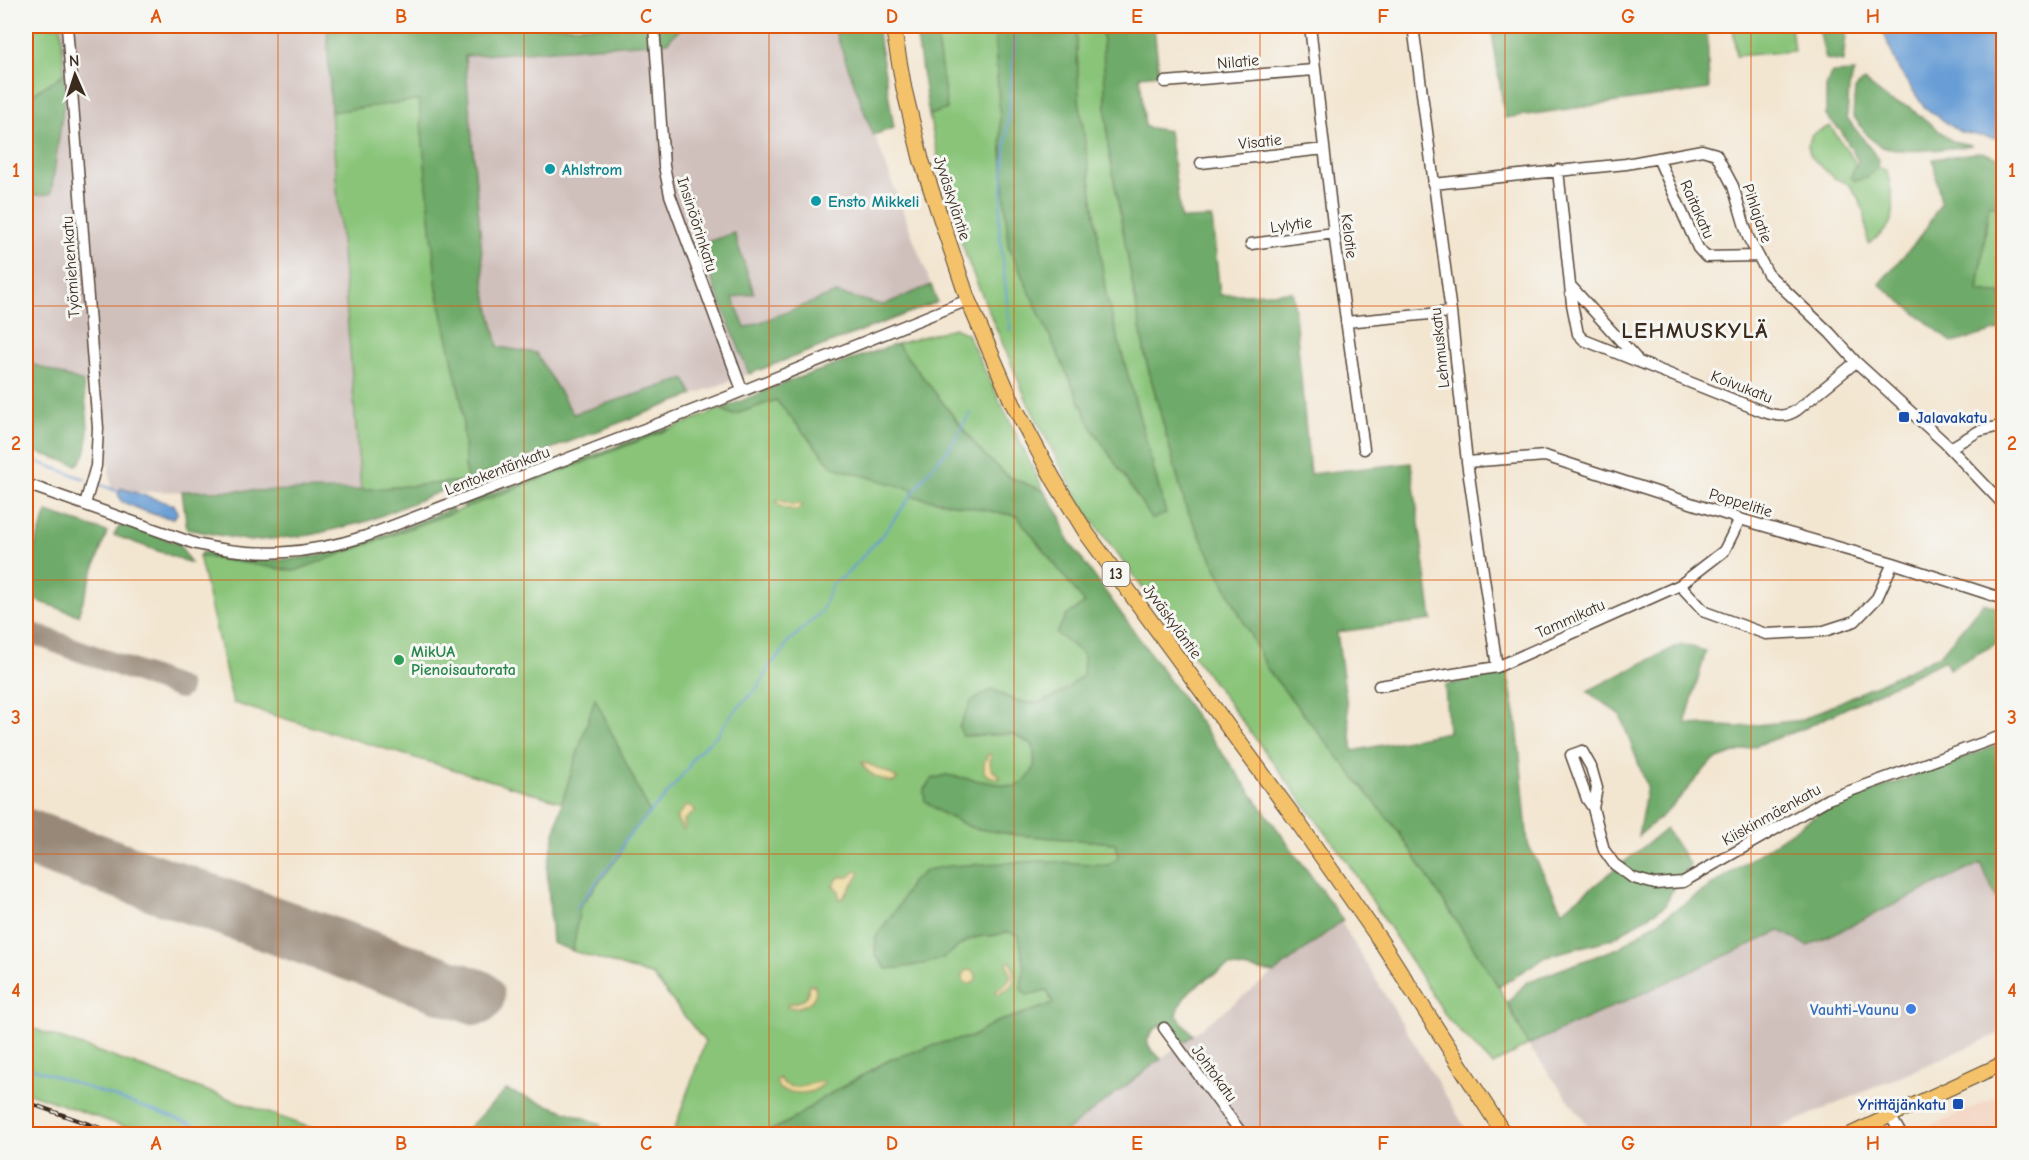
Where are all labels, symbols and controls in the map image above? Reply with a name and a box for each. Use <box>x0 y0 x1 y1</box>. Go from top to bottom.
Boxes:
text: A <box>150 5 162 28</box>
text: B <box>395 5 407 28</box>
text: C <box>640 5 652 28</box>
text: D <box>886 5 898 28</box>
text: E <box>1131 5 1143 28</box>
text: F <box>1377 5 1389 28</box>
text: G <box>1621 5 1635 28</box>
text: H <box>1866 5 1880 28</box>
north arrow <box>45 45 105 105</box>
street label: Nilatie <box>1216 51 1260 73</box>
text: N <box>69 52 80 70</box>
street label: Visatie <box>1238 131 1283 153</box>
street label: Jyväskyläntie <box>930 154 974 243</box>
text: 1 <box>12 159 20 182</box>
text: 1 <box>2008 159 2016 182</box>
place label: Ahlstrom <box>562 161 622 179</box>
marker: Ahlstrom <box>543 162 557 176</box>
street label: Insinöörinkatu <box>673 175 721 274</box>
street label: Raitakatu <box>1676 177 1718 241</box>
street label: Pihlajatie <box>1739 181 1776 245</box>
place label: Ensto Mikkeli <box>828 193 919 211</box>
marker: Ensto Mikkeli <box>809 194 823 208</box>
street label: Lylytie <box>1269 213 1313 237</box>
street label: Kelotie <box>1337 213 1361 260</box>
street label: Työmiehenkatu <box>58 215 84 319</box>
street label: Lehmuskatu <box>1427 307 1453 389</box>
district label: LEHMUSKYLÄ <box>1621 318 1769 344</box>
street label: Koivukatu <box>1708 367 1775 407</box>
place label: Jalavakatu <box>1916 409 1987 427</box>
marker: Jalavakatu <box>1897 410 1911 424</box>
text: 2 <box>11 432 21 455</box>
text: 2 <box>2007 432 2017 455</box>
street label: Lentokentänkatu <box>442 443 552 499</box>
street label: Poppelitie <box>1707 485 1774 521</box>
road number: 13 <box>1102 562 1130 586</box>
street label: Jyväskyläntie <box>1139 581 1205 662</box>
street label: Tammikatu <box>1533 596 1608 642</box>
place label: MikUA Pienoisautorata <box>411 643 516 679</box>
marker: MikUA Pienoisautorata <box>392 653 406 667</box>
text: 3 <box>11 706 21 729</box>
text: 3 <box>2007 706 2017 729</box>
street label: Kiiskinmäenkatu <box>1719 780 1824 849</box>
text: 4 <box>11 979 21 1002</box>
text: 4 <box>2007 979 2017 1002</box>
place label: Vauhti-Vaunu <box>1810 1001 1899 1019</box>
marker: Vauhti-Vaunu <box>1904 1002 1918 1016</box>
street label: Johtokatu <box>1188 1042 1241 1105</box>
place label: Yrittäjänkatu <box>1858 1096 1946 1114</box>
marker: Yrittäjänkatu <box>1951 1097 1965 1111</box>
text: A <box>150 1132 162 1155</box>
text: B <box>395 1132 407 1155</box>
text: C <box>640 1132 652 1155</box>
text: D <box>886 1132 898 1155</box>
text: E <box>1131 1132 1143 1155</box>
text: F <box>1377 1132 1389 1155</box>
text: G <box>1621 1132 1635 1155</box>
text: H <box>1866 1132 1880 1155</box>

